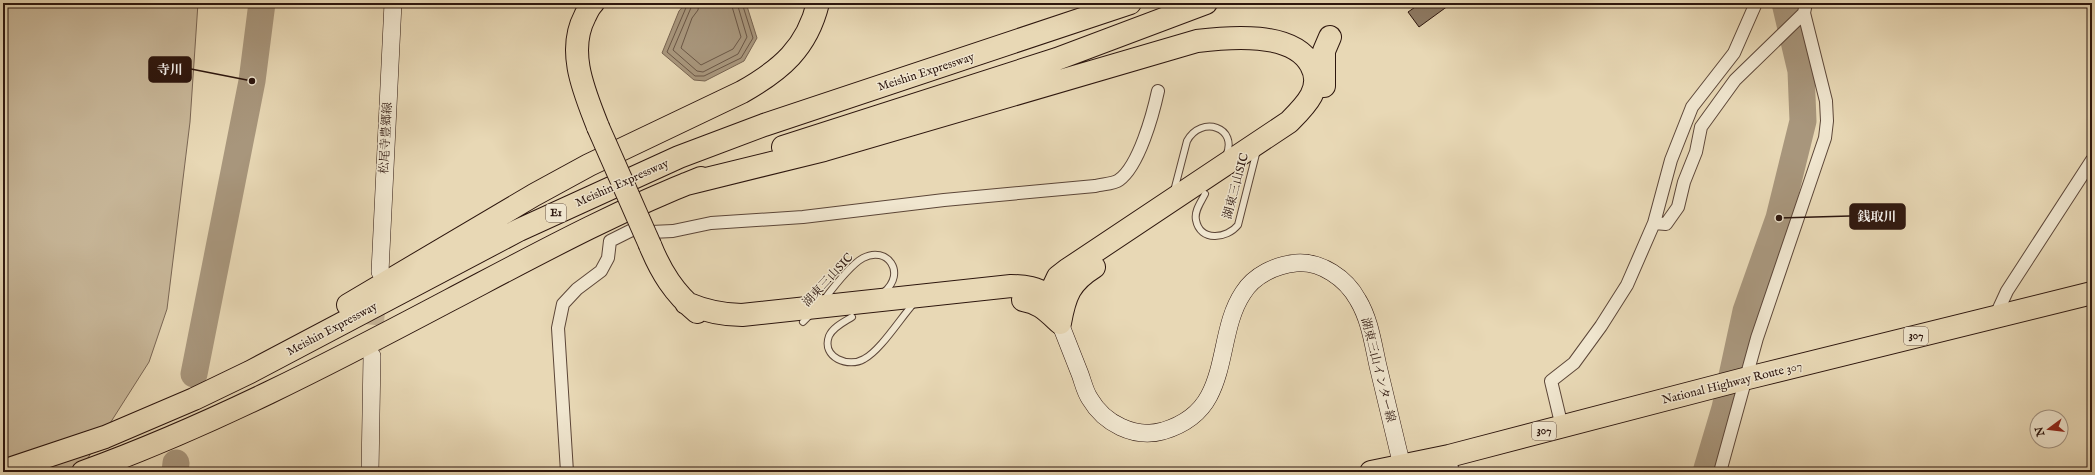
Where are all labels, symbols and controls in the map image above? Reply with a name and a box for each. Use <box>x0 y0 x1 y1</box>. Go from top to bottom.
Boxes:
street label: Meishin Expressway <box>876 49 977 96</box>
callout: 寺川 <box>149 57 191 82</box>
text: 寺川 <box>157 62 183 79</box>
street label: 松尾寺豊郷線 <box>377 102 395 174</box>
street label: 湖東三山SIC <box>1220 151 1252 221</box>
street label: Meishin Expressway <box>573 156 671 211</box>
road number: E1 <box>546 204 566 222</box>
callout: 銭取川 <box>1850 204 1905 229</box>
text: 銭取川 <box>1857 209 1897 226</box>
street label: 湖東三山SIC <box>799 250 857 310</box>
street label: Meishin Expressway <box>284 299 380 360</box>
street label: 湖東三山インター線 <box>1358 316 1398 424</box>
road number: 307 <box>1904 327 1928 345</box>
street label: National Highway Route 307 <box>1660 358 1804 408</box>
north arrow <box>2029 409 2069 449</box>
road number: 307 <box>1532 422 1556 440</box>
text: N <box>2032 424 2049 439</box>

